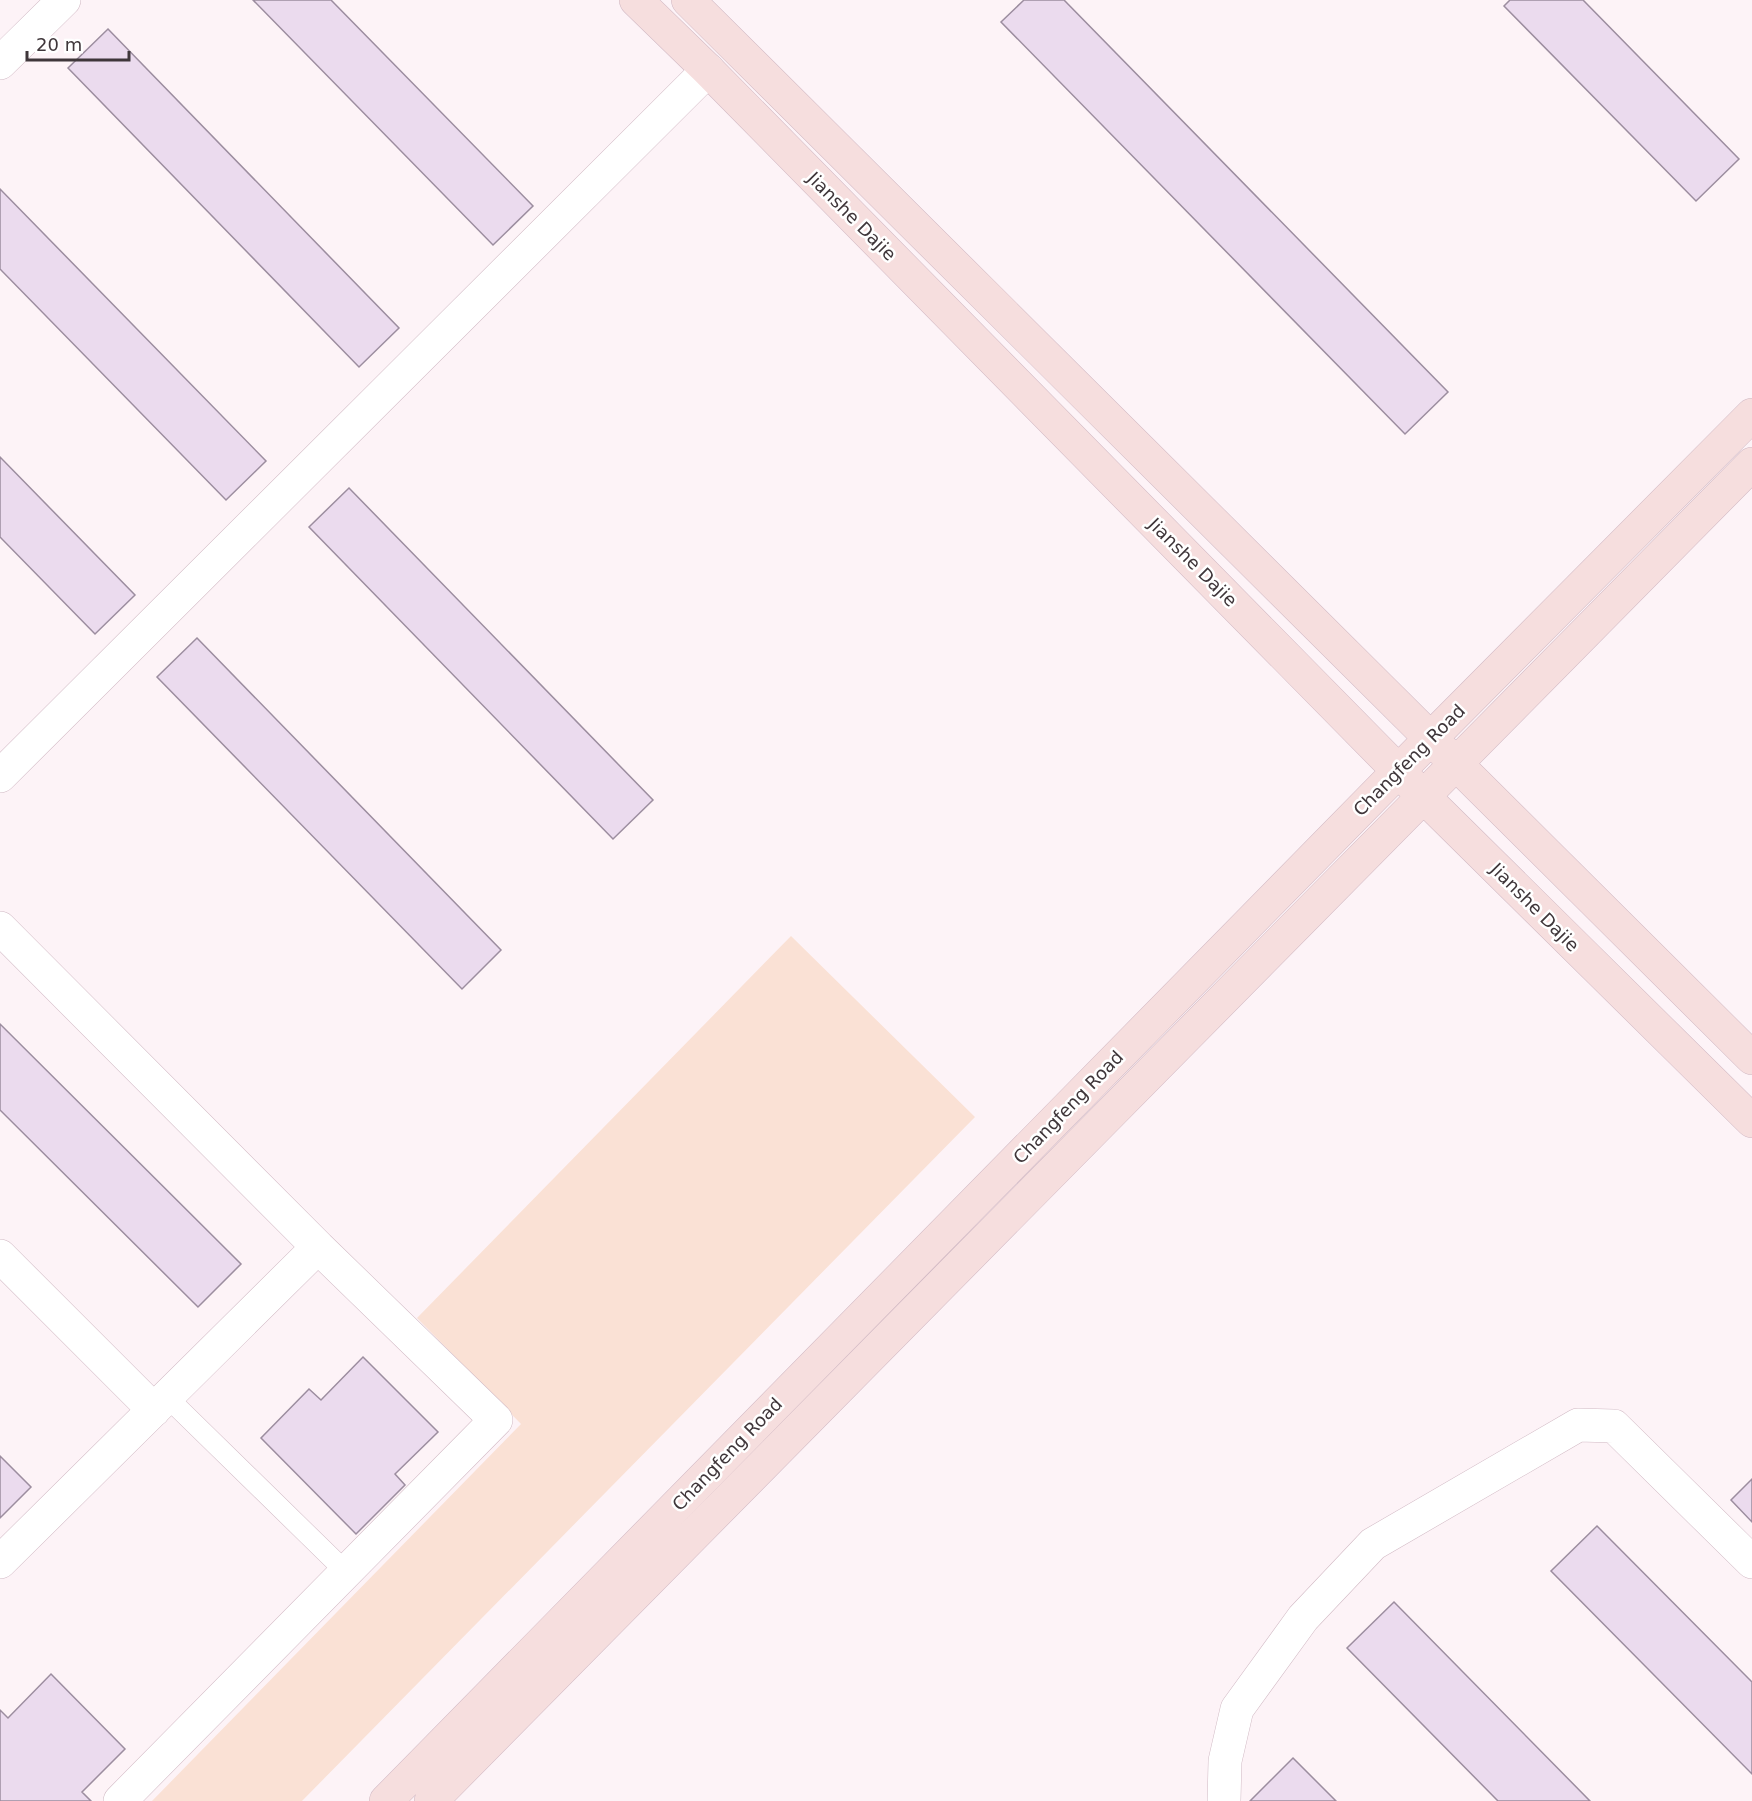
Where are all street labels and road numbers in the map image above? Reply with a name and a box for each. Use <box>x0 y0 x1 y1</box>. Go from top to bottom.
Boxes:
street label: Jianshe Dajie <box>803 167 901 265</box>
street label: Jianshe Dajie <box>1144 513 1242 611</box>
street label: Changfeng Road <box>1349 700 1469 820</box>
street label: Jianshe Dajie <box>1486 858 1584 956</box>
street label: Changfeng Road <box>1009 1046 1127 1168</box>
street label: Changfeng Road <box>668 1393 786 1515</box>

